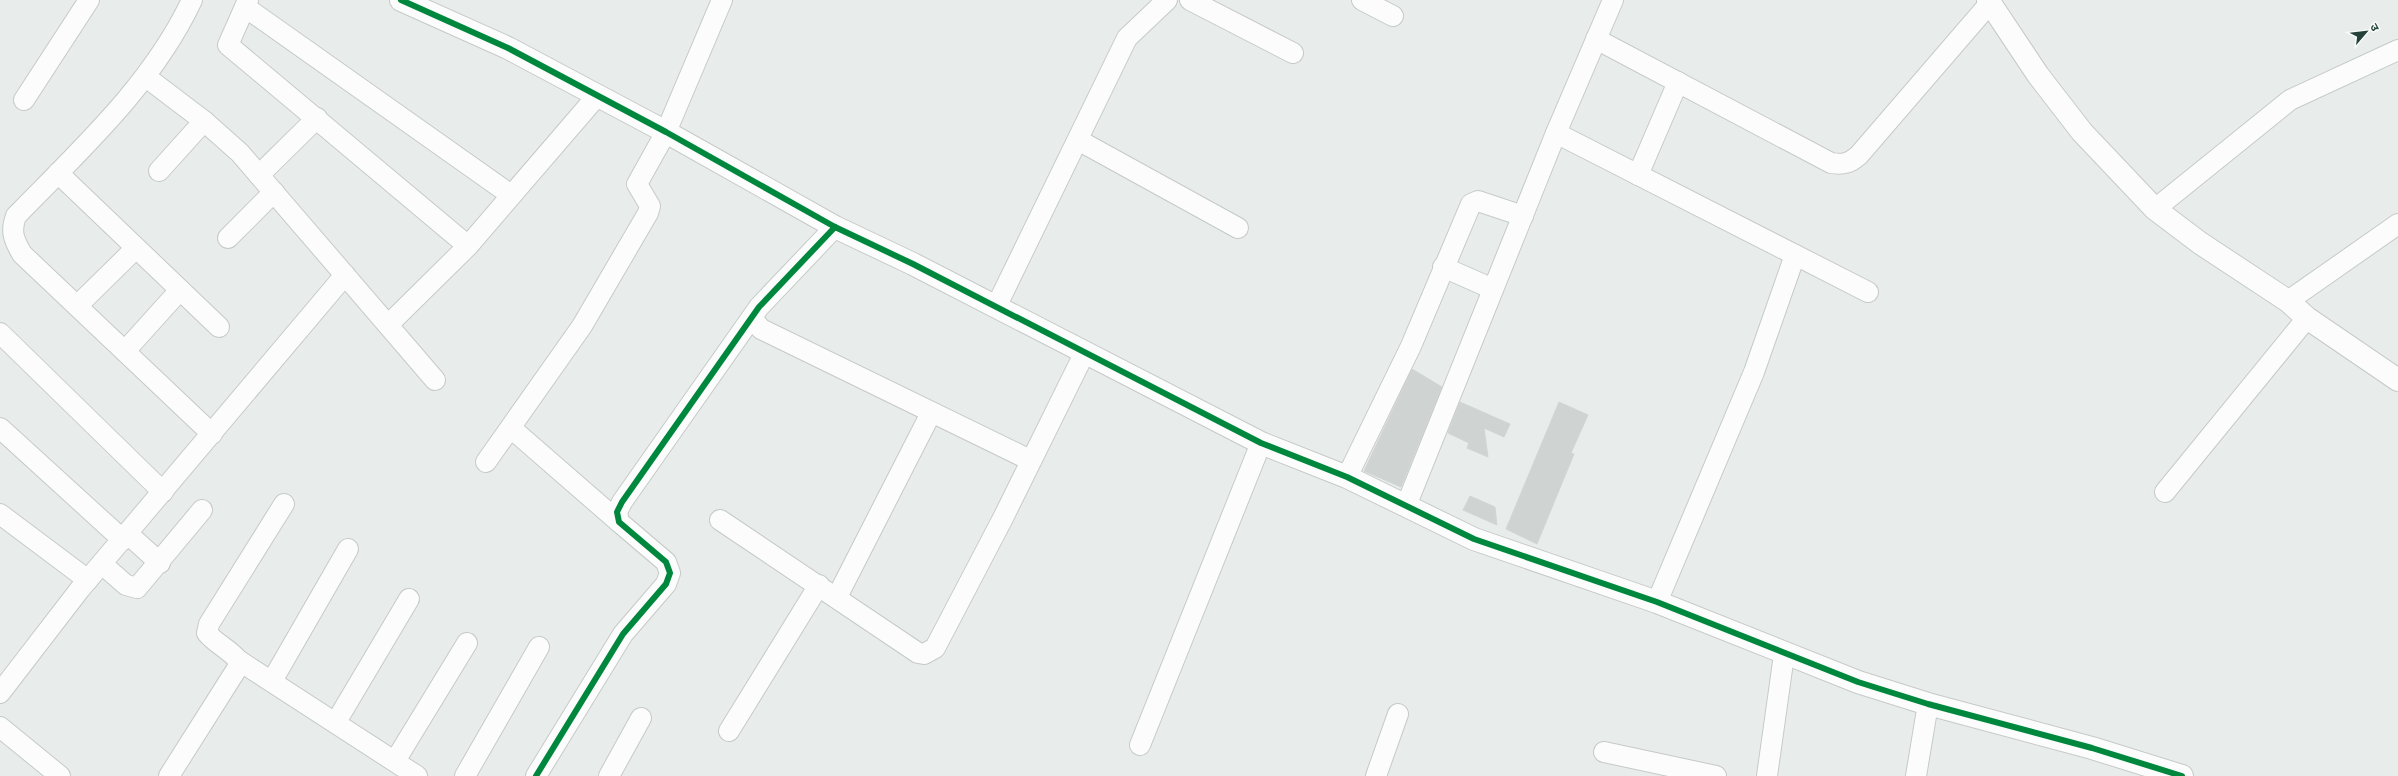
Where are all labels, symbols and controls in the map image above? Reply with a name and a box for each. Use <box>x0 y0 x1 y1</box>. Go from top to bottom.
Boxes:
north arrow <box>2346 12 2386 52</box>
text: उ <box>2368 21 2383 33</box>

